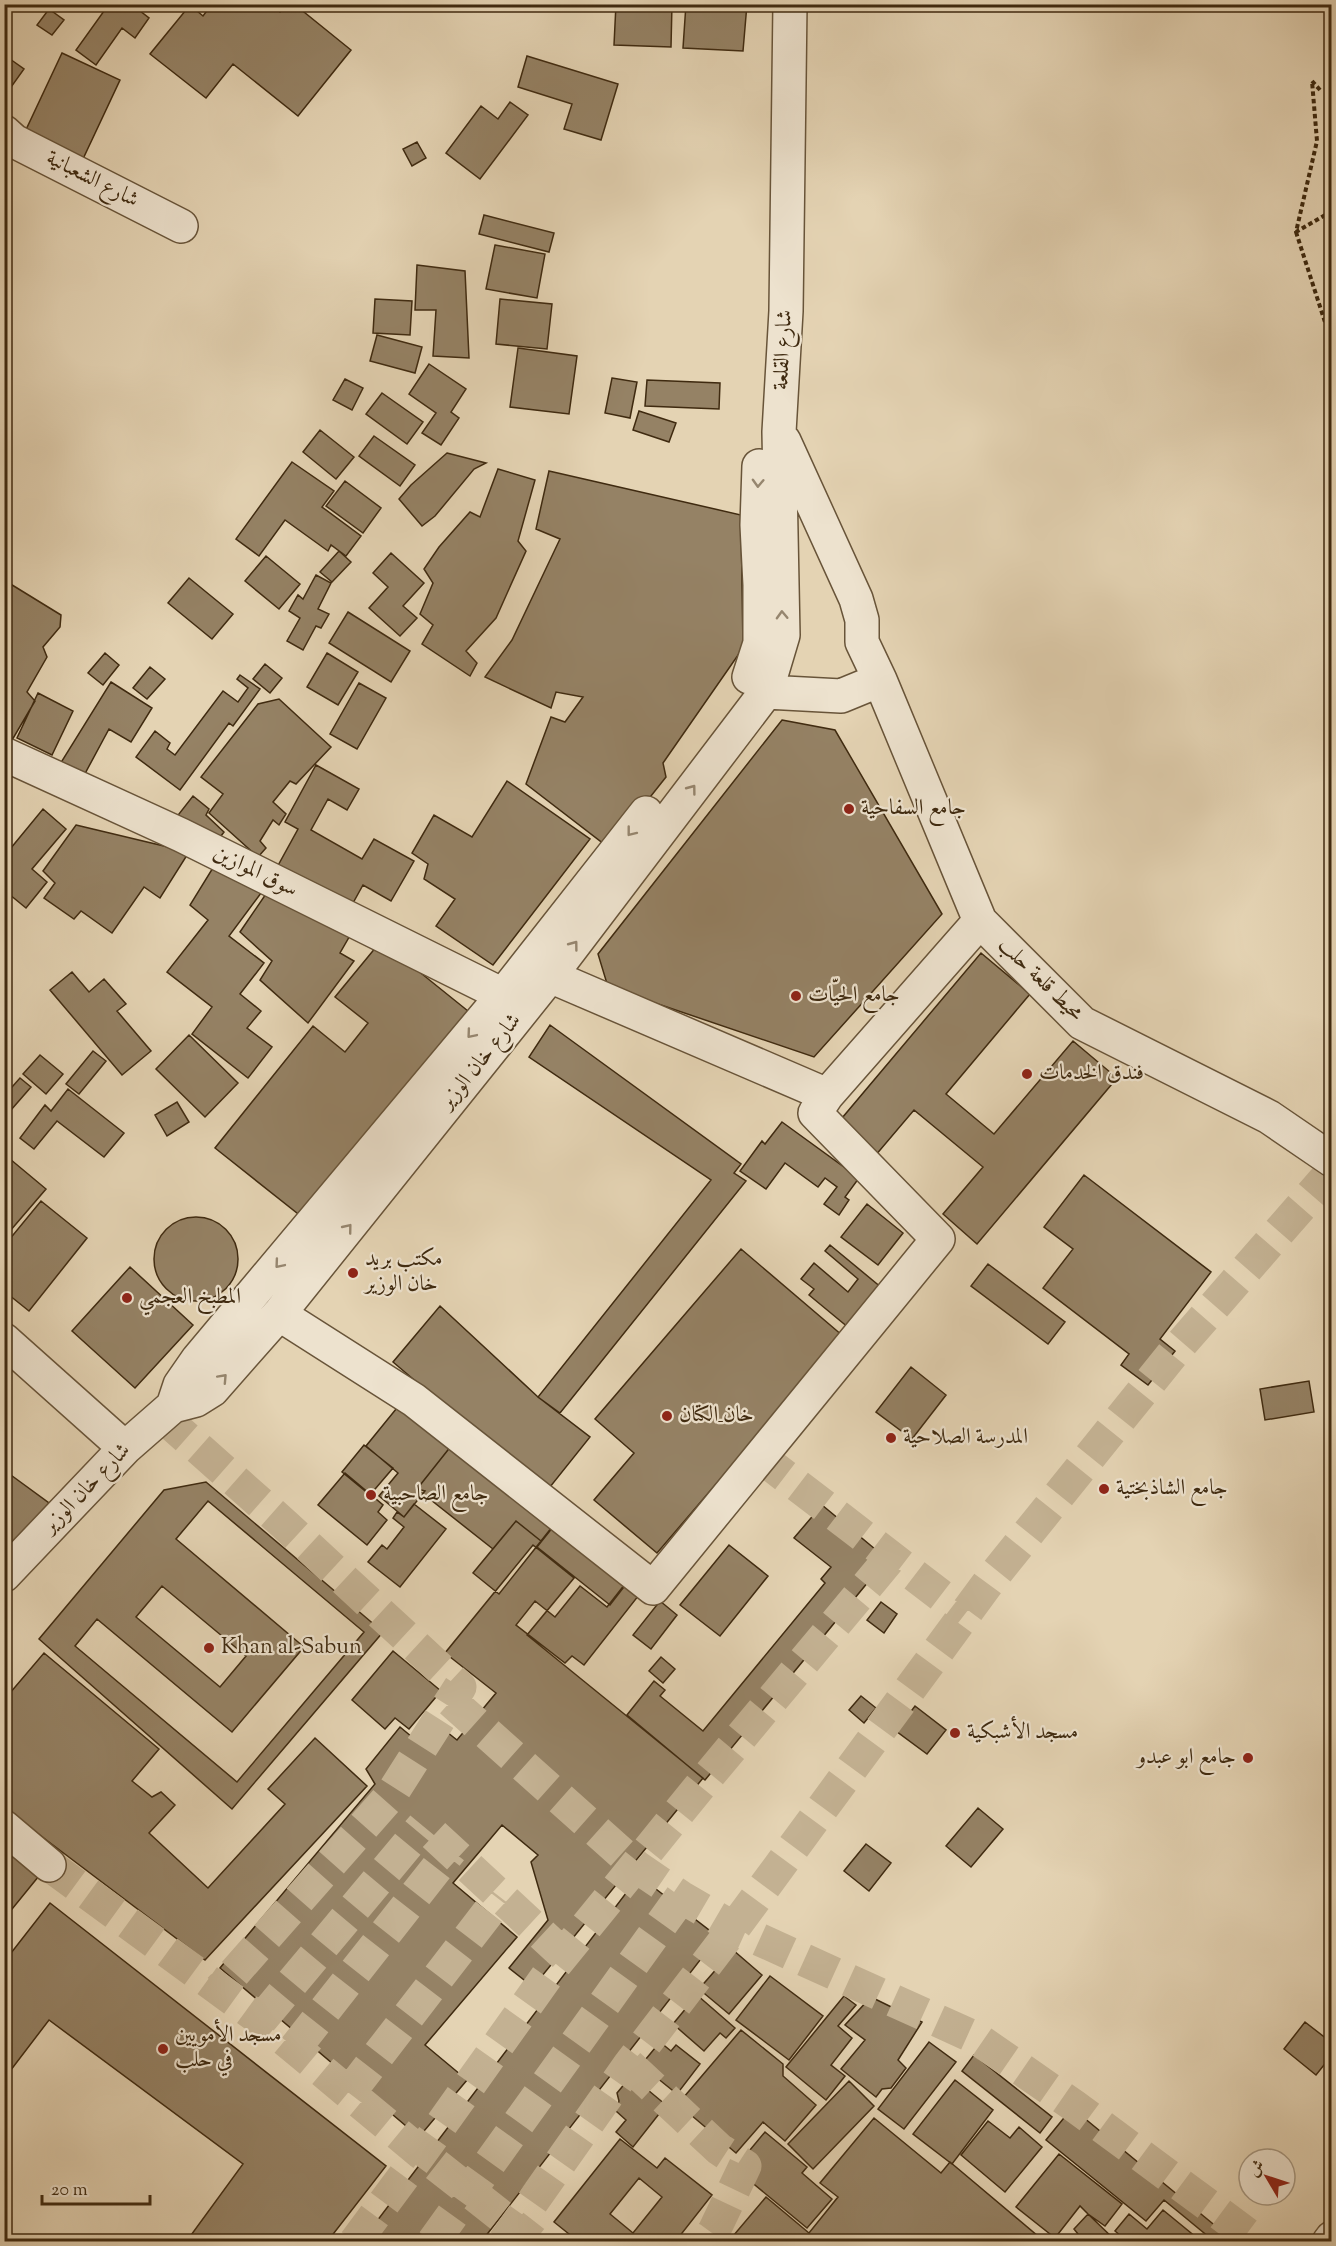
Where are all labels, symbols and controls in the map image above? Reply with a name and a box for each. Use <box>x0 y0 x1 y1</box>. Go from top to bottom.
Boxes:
street label: شارع الشعبانية <box>40 143 144 217</box>
street label: شارع القلعة <box>766 309 802 391</box>
one-way arrow <box>752 478 764 487</box>
one-way arrow <box>776 611 789 620</box>
one-way arrow <box>685 785 696 796</box>
place label: جامع السفاحية <box>861 793 966 826</box>
marker: جامع السفاحية <box>842 802 856 816</box>
one-way arrow <box>628 825 639 836</box>
street label: سوق الموازين <box>207 838 303 906</box>
street label: محيط قلعة حلب <box>990 931 1091 1030</box>
one-way arrow <box>566 940 577 951</box>
place label: جامع الحيّات <box>808 978 900 1013</box>
marker: جامع الحيّات <box>789 989 803 1003</box>
street label: شارع خان الوزير <box>431 1007 530 1119</box>
one-way arrow <box>467 1027 478 1038</box>
place label: فندق الخدمات <box>1039 1058 1144 1090</box>
marker: فندق الخدمات <box>1020 1067 1034 1081</box>
one-way arrow <box>340 1224 351 1235</box>
place label: مكتب بريد خان الوزير <box>363 1244 443 1301</box>
one-way arrow <box>275 1257 286 1268</box>
marker: مكتب بريد خان الوزير <box>346 1266 360 1280</box>
place label: المطبخ العجمي <box>139 1282 241 1316</box>
marker: المطبخ العجمي <box>120 1291 134 1305</box>
one-way arrow <box>216 1374 227 1385</box>
place label: خان_الكتان <box>679 1400 754 1432</box>
marker: خان_الكتان <box>660 1409 674 1423</box>
place label: المدرسة الصلاحية <box>903 1422 1028 1454</box>
marker: المدرسة الصلاحية <box>884 1431 898 1445</box>
street label: شارع خان الوزير <box>34 1436 139 1543</box>
place label: جامع الشاذبختية <box>1116 1473 1228 1506</box>
place label: جامع الصاحبية <box>383 1479 489 1512</box>
marker: جامع الشاذبختية <box>1097 1482 1111 1496</box>
marker: جامع الصاحبية <box>364 1488 378 1502</box>
place label: Khan al-Sabun <box>221 1632 362 1664</box>
marker: Khan al-Sabun <box>202 1641 216 1655</box>
place label: مسجد الأشبكية <box>967 1715 1078 1749</box>
marker: مسجد الأشبكية <box>948 1726 962 1740</box>
place label: جامع ابو عبدو <box>1135 1742 1236 1775</box>
marker: جامع ابو عبدو <box>1241 1751 1255 1765</box>
place label: مسجد الأمويين في حلب <box>175 2018 281 2077</box>
marker: مسجد الأمويين في حلب <box>156 2042 170 2056</box>
north arrow <box>1237 2147 1297 2207</box>
text: ش <box>1243 2156 1271 2183</box>
scale bar <box>42 2168 150 2206</box>
text: 20 m <box>51 2178 88 2204</box>

